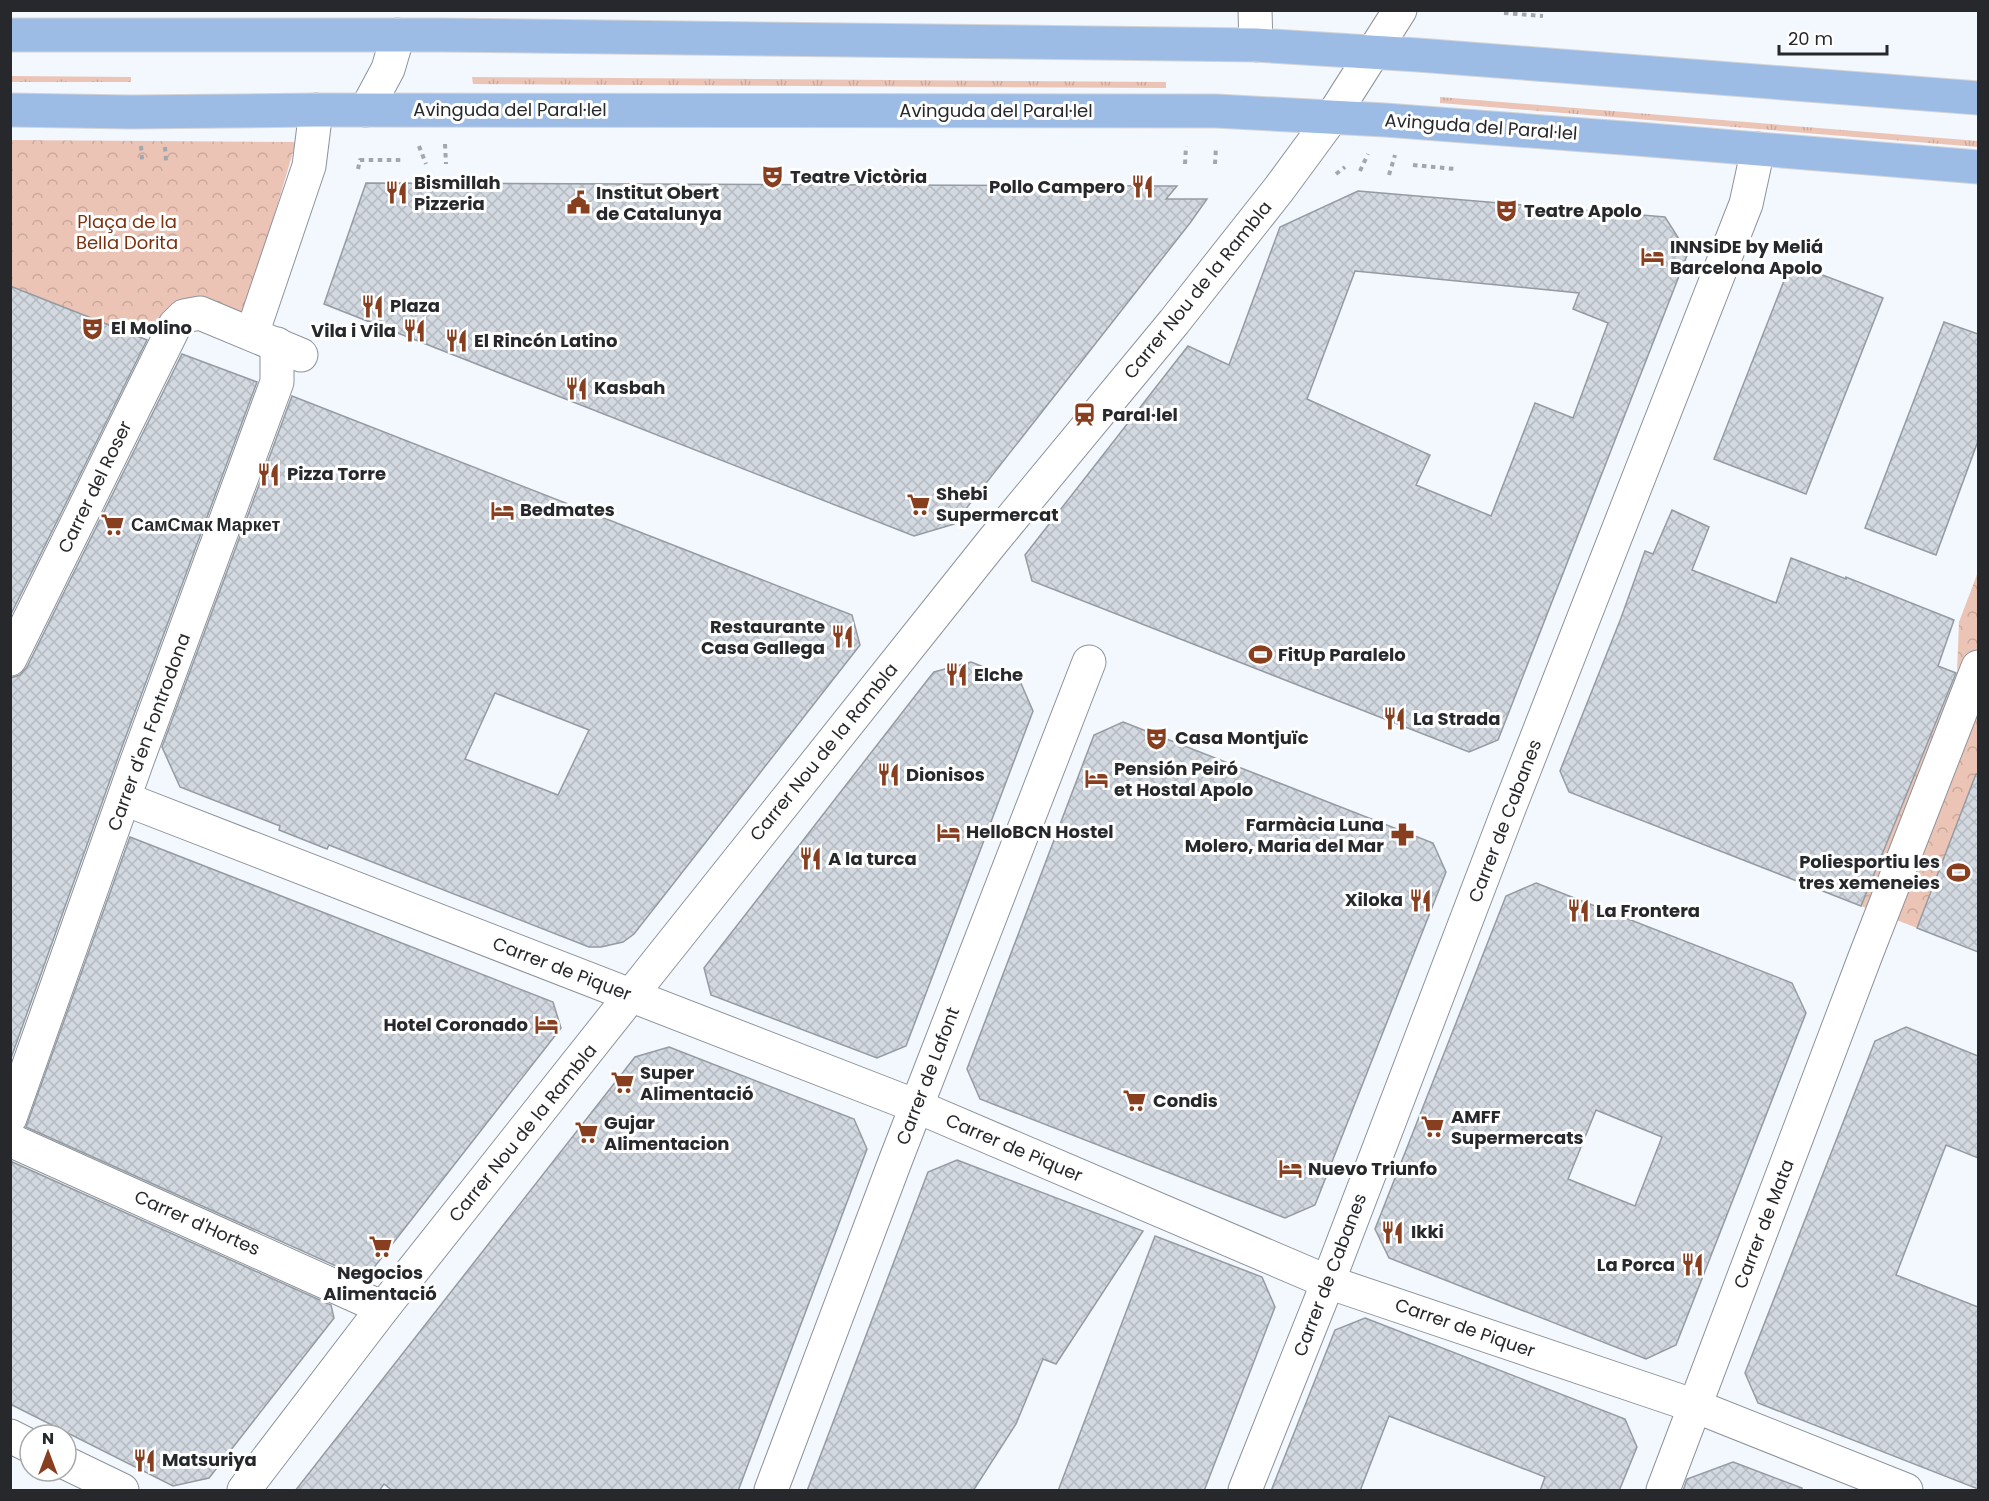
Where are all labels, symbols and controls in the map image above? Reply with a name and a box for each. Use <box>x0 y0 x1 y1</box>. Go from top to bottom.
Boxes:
scale bar <box>1779 18 1887 56</box>
text: 20 m <box>1788 26 1833 51</box>
street label: Avinguda del Paral·lel <box>413 97 607 122</box>
street label: Avinguda del Paral·lel <box>899 98 1093 123</box>
street label: Avinguda del Paral·lel <box>1384 107 1578 146</box>
theatre icon: Teatre Victòria <box>759 164 785 190</box>
place label: Teatre Victòria <box>790 164 927 189</box>
place label: Bismillah Pizzeria <box>414 170 501 216</box>
place label: Pollo Campero <box>989 174 1125 199</box>
restaurant icon: Pollo Campero <box>1130 174 1156 200</box>
restaurant icon: Bismillah Pizzeria <box>383 180 409 206</box>
place label: Institut Obert de Catalunya <box>596 180 722 226</box>
public building icon: Institut Obert de Catalunya <box>565 190 591 216</box>
street label: Carrer Nou de la Rambla <box>1118 195 1277 384</box>
theatre icon: Teatre Apolo <box>1493 198 1519 224</box>
place label: Teatre Apolo <box>1524 198 1642 223</box>
park label: Plaça de la Bella Dorita <box>76 209 178 255</box>
place label: INNSiDE by Meliá Barcelona Apolo <box>1670 234 1823 280</box>
hotel icon: INNSiDE by Meliá Barcelona Apolo <box>1639 244 1665 270</box>
restaurant icon: Plaza <box>359 293 385 319</box>
place label: Plaza <box>390 293 440 318</box>
theatre icon: El Molino <box>80 315 106 341</box>
place label: El Molino <box>111 315 192 340</box>
place label: Vila i Vila <box>311 318 396 343</box>
restaurant icon: Vila i Vila <box>401 318 427 344</box>
restaurant icon: El Rincón Latino <box>443 328 469 354</box>
place label: El Rincón Latino <box>474 328 617 353</box>
restaurant icon: Kasbah <box>563 375 589 401</box>
place label: Kasbah <box>594 375 665 400</box>
station icon: Paral·lel <box>1071 402 1097 428</box>
place label: Paral·lel <box>1102 402 1178 427</box>
street label: Carrer del Roser <box>52 416 138 557</box>
restaurant icon: Pizza Torre <box>256 461 282 487</box>
place label: Pizza Torre <box>287 461 386 486</box>
place label: Shebi Supermercat <box>936 481 1059 527</box>
supermarket icon: Shebi Supermercat <box>905 491 931 517</box>
hotel icon: Bedmates <box>489 497 515 523</box>
place label: Bedmates <box>520 497 615 522</box>
supermarket icon: СамСмак Маркет <box>100 512 126 538</box>
place label: СамСмак Маркет <box>131 512 280 537</box>
place label: Restaurante Casa Gallega <box>701 614 825 660</box>
restaurant icon: Restaurante Casa Gallega <box>830 624 856 650</box>
street label: Carrer d'en Fontrodona <box>101 629 196 834</box>
sports icon: FitUp Paralelo <box>1247 642 1273 668</box>
place label: FitUp Paralelo <box>1278 642 1406 667</box>
street label: Carrer Nou de la Rambla <box>744 657 903 846</box>
restaurant icon: Elche <box>943 662 969 688</box>
place label: Elche <box>974 662 1023 687</box>
restaurant icon: La Strada <box>1382 706 1408 732</box>
place label: La Strada <box>1413 706 1500 731</box>
theatre icon: Casa Montjuïc <box>1144 725 1170 751</box>
place label: Casa Montjuïc <box>1175 725 1309 750</box>
street label: Carrer de Cabanes <box>1462 736 1547 906</box>
place label: Pensión Peiró et Hostal Apolo <box>1114 756 1253 802</box>
restaurant icon: Dionisos <box>875 762 901 788</box>
place label: Dionisos <box>906 762 985 787</box>
hotel icon: Pensión Peiró et Hostal Apolo <box>1083 766 1109 792</box>
place label: Farmàcia Luna Molero, Maria del Mar <box>1185 812 1384 858</box>
hotel icon: HelloBCN Hostel <box>935 819 961 845</box>
place label: HelloBCN Hostel <box>966 819 1114 844</box>
pharmacy icon: Farmàcia Luna Molero, Maria del Mar <box>1389 822 1415 848</box>
restaurant icon: A la turca <box>797 846 823 872</box>
place label: A la turca <box>828 846 917 871</box>
place label: Poliesportiu les tres xemeneies <box>1799 849 1940 895</box>
sports icon: Poliesportiu les tres xemeneies <box>1945 859 1971 885</box>
place label: Xiloka <box>1345 887 1403 912</box>
restaurant icon: Xiloka <box>1408 887 1434 913</box>
restaurant icon: La Frontera <box>1565 898 1591 924</box>
place label: La Frontera <box>1596 898 1700 923</box>
street label: Carrer de Piquer <box>489 931 635 1007</box>
street label: Carrer de Lafont <box>890 1003 965 1148</box>
place label: Hotel Coronado <box>383 1012 528 1037</box>
hotel icon: Hotel Coronado <box>533 1012 559 1038</box>
street label: Carrer Nou de la Rambla <box>443 1038 602 1227</box>
place label: Super Alimentació <box>640 1060 753 1106</box>
supermarket icon: Super Alimentació <box>609 1070 635 1096</box>
supermarket icon: Condis <box>1122 1088 1148 1114</box>
place label: Condis <box>1153 1088 1218 1113</box>
place label: AMFF Supermercats <box>1451 1104 1584 1150</box>
street label: Carrer de Piquer <box>942 1107 1087 1188</box>
place label: Gujar Alimentacion <box>604 1110 730 1156</box>
supermarket icon: AMFF Supermercats <box>1420 1114 1446 1140</box>
supermarket icon: Gujar Alimentacion <box>573 1120 599 1146</box>
hotel icon: Nuevo Triunfo <box>1277 1156 1303 1182</box>
place label: Nuevo Triunfo <box>1308 1156 1437 1181</box>
street label: Carrer de Mata <box>1727 1156 1800 1292</box>
street label: Carrer d'Hortes <box>130 1184 264 1261</box>
street label: Carrer de Cabanes <box>1287 1190 1372 1360</box>
restaurant icon: Ikki <box>1380 1219 1406 1245</box>
place label: Ikki <box>1411 1219 1444 1244</box>
supermarket icon: Negocios Alimentació <box>367 1234 393 1260</box>
place label: La Porca <box>1597 1252 1675 1277</box>
restaurant icon: La Porca <box>1680 1252 1706 1278</box>
place label: Negocios Alimentació <box>323 1260 437 1306</box>
street label: Carrer de Piquer <box>1392 1292 1539 1363</box>
north arrow <box>18 1423 78 1483</box>
text: N <box>42 1427 54 1450</box>
restaurant icon: Matsuriya <box>131 1447 157 1473</box>
place label: Matsuriya <box>162 1447 257 1472</box>

